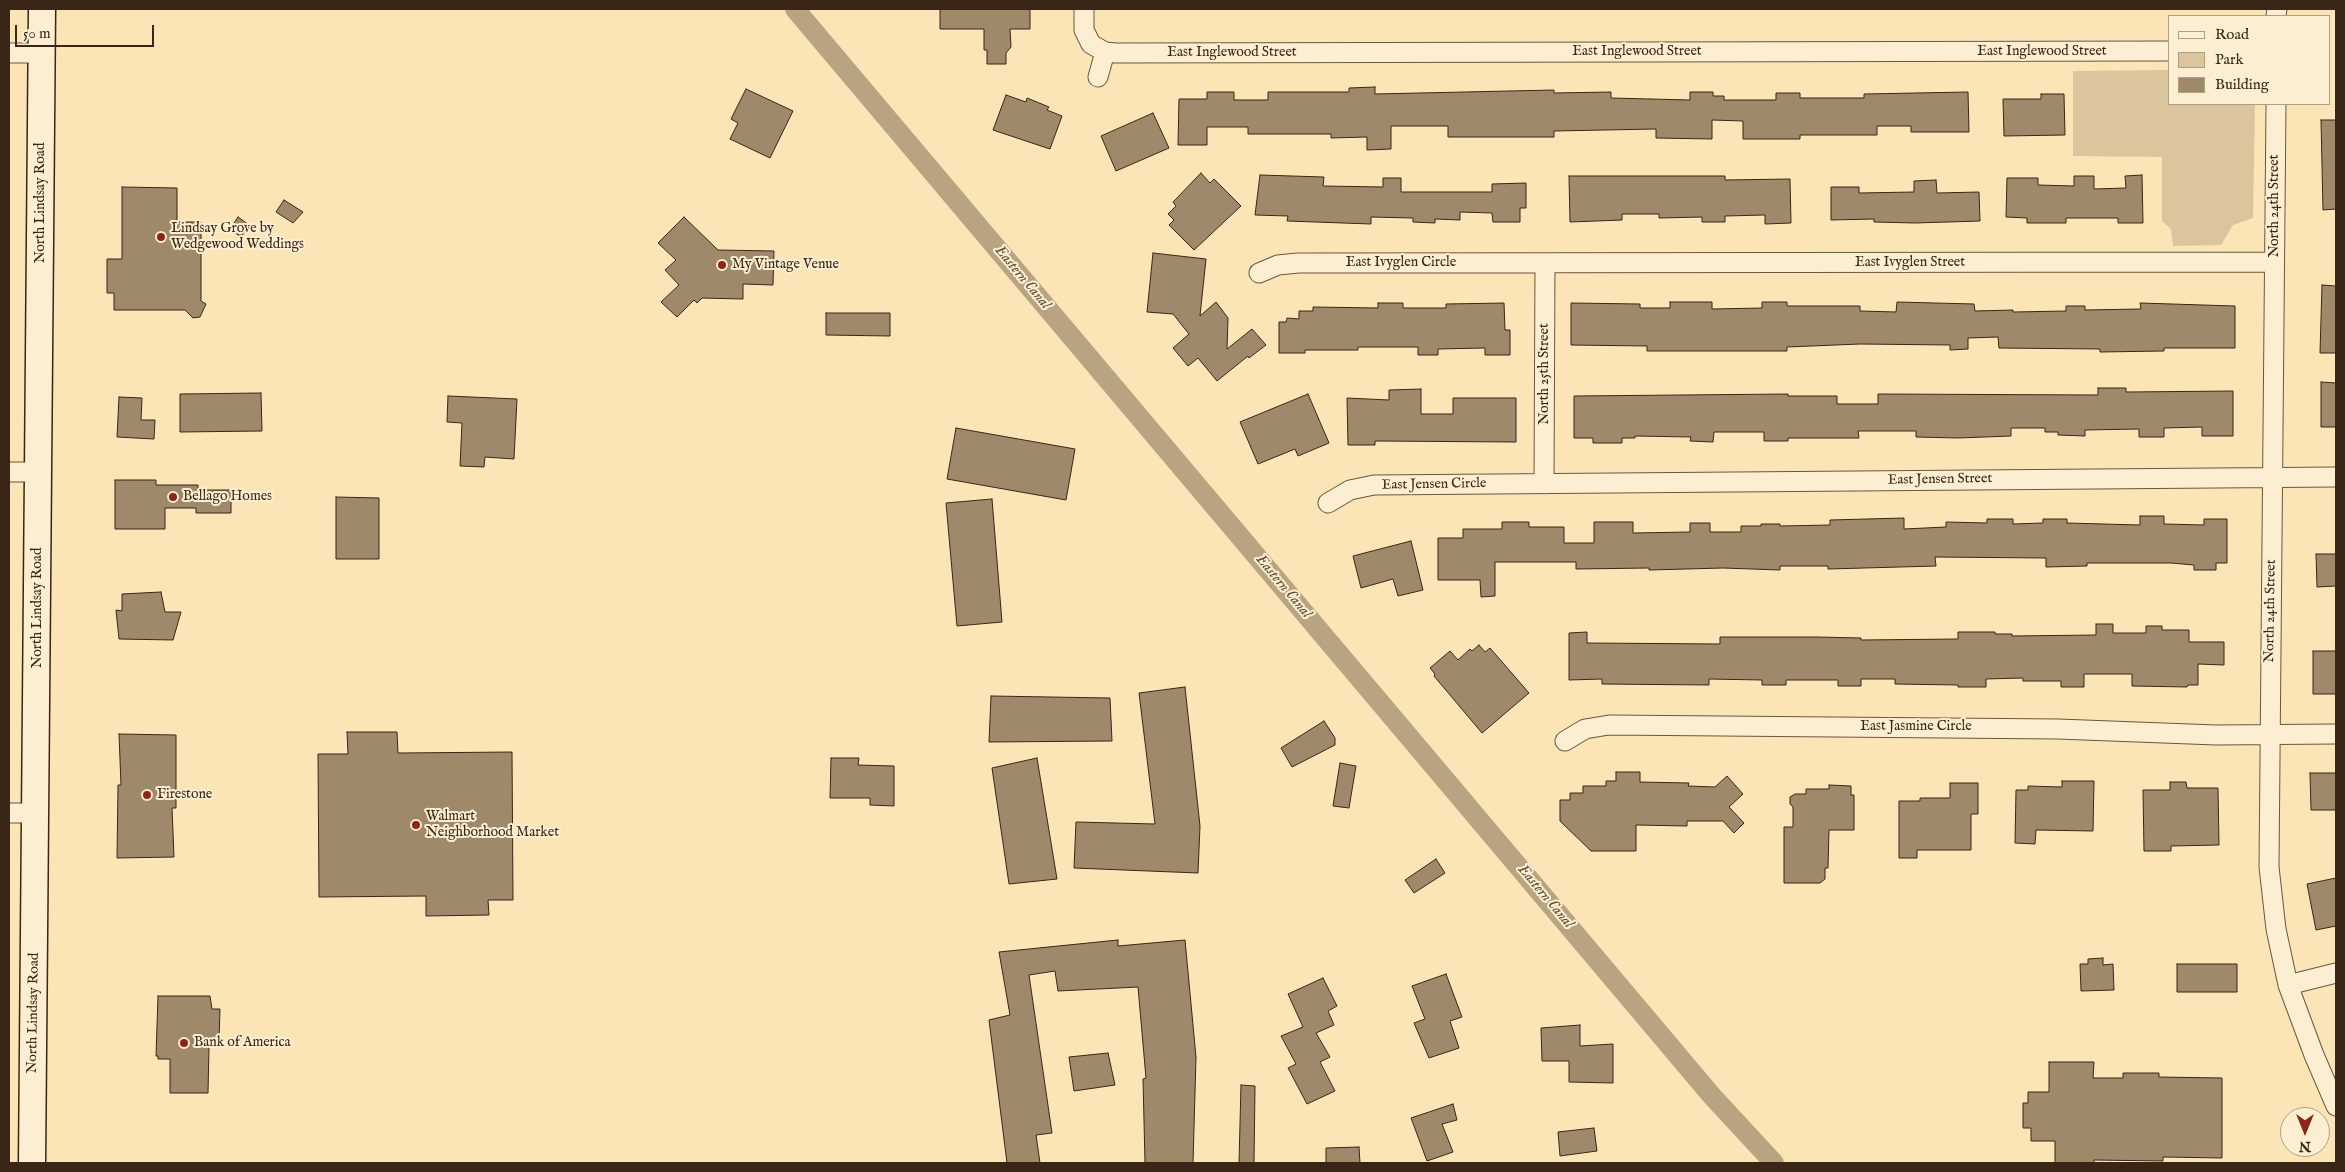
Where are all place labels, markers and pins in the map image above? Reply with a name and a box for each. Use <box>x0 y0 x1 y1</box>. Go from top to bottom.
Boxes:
place label: Lindsay Grove by Wedgewood Weddings <box>171 221 304 253</box>
marker: Lindsay Grove by Wedgewood Weddings <box>155 231 167 243</box>
place label: My Vintage Venue <box>732 257 839 273</box>
marker: My Vintage Venue <box>716 259 728 271</box>
place label: Bellago Homes <box>183 489 272 505</box>
marker: Bellago Homes <box>167 491 179 503</box>
place label: Firestone <box>157 787 212 803</box>
marker: Firestone <box>141 789 153 801</box>
place label: Walmart Neighborhood Market <box>426 809 559 842</box>
marker: Walmart Neighborhood Market <box>410 819 422 831</box>
place label: Bank of America <box>194 1035 290 1051</box>
marker: Bank of America <box>178 1037 190 1049</box>

